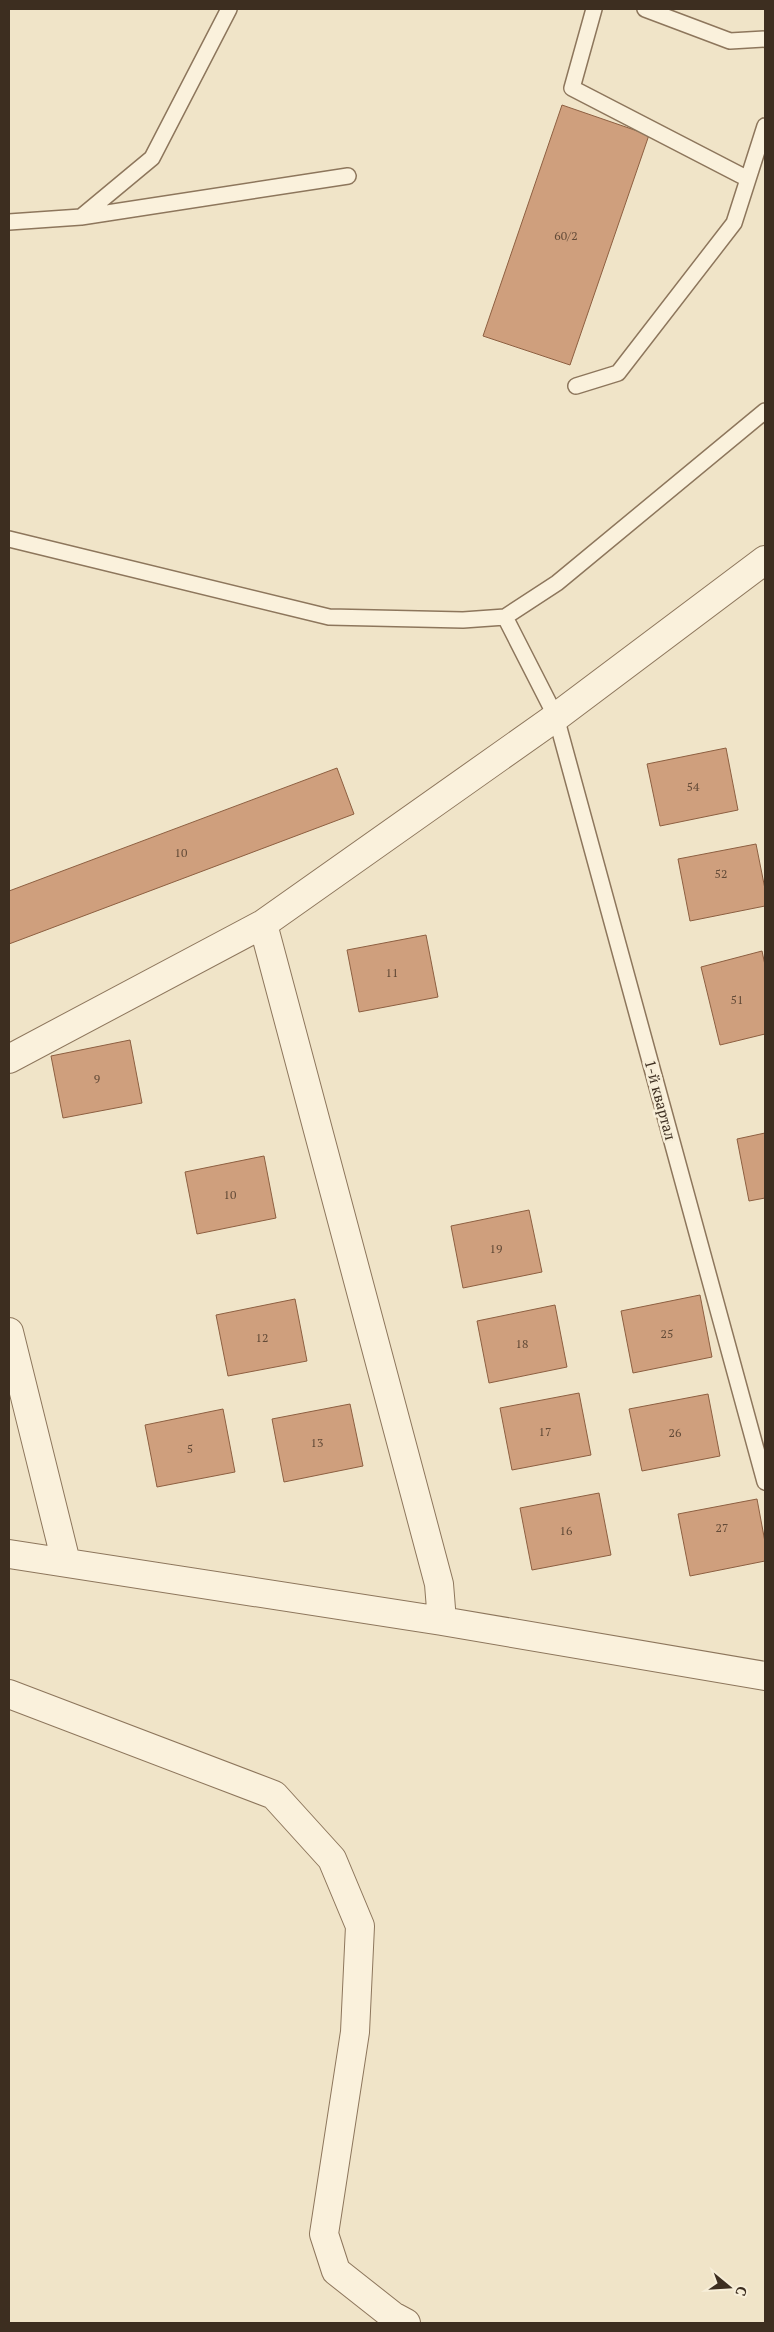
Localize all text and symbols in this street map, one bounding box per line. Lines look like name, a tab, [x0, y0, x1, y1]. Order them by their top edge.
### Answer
house number: 60/2	[554, 228, 578, 243]
house number: 54	[687, 779, 700, 794]
house number: 10	[175, 845, 187, 860]
house number: 52	[715, 866, 727, 881]
house number: 11	[386, 965, 398, 980]
house number: 51	[731, 992, 743, 1007]
street label: 1-й квартал	[641, 1057, 681, 1142]
house number: 9	[94, 1071, 100, 1086]
house number: 10	[224, 1187, 236, 1202]
house number: 19	[490, 1241, 502, 1256]
house number: 25	[661, 1326, 673, 1341]
house number: 12	[256, 1330, 268, 1345]
house number: 18	[516, 1336, 528, 1351]
house number: 17	[539, 1424, 551, 1439]
house number: 26	[669, 1425, 682, 1440]
house number: 13	[311, 1435, 323, 1450]
house number: 5	[187, 1441, 193, 1456]
house number: 27	[716, 1520, 728, 1535]
house number: 16	[560, 1523, 573, 1538]
north arrow	[704, 2262, 754, 2312]
text: С	[731, 2284, 752, 2298]

